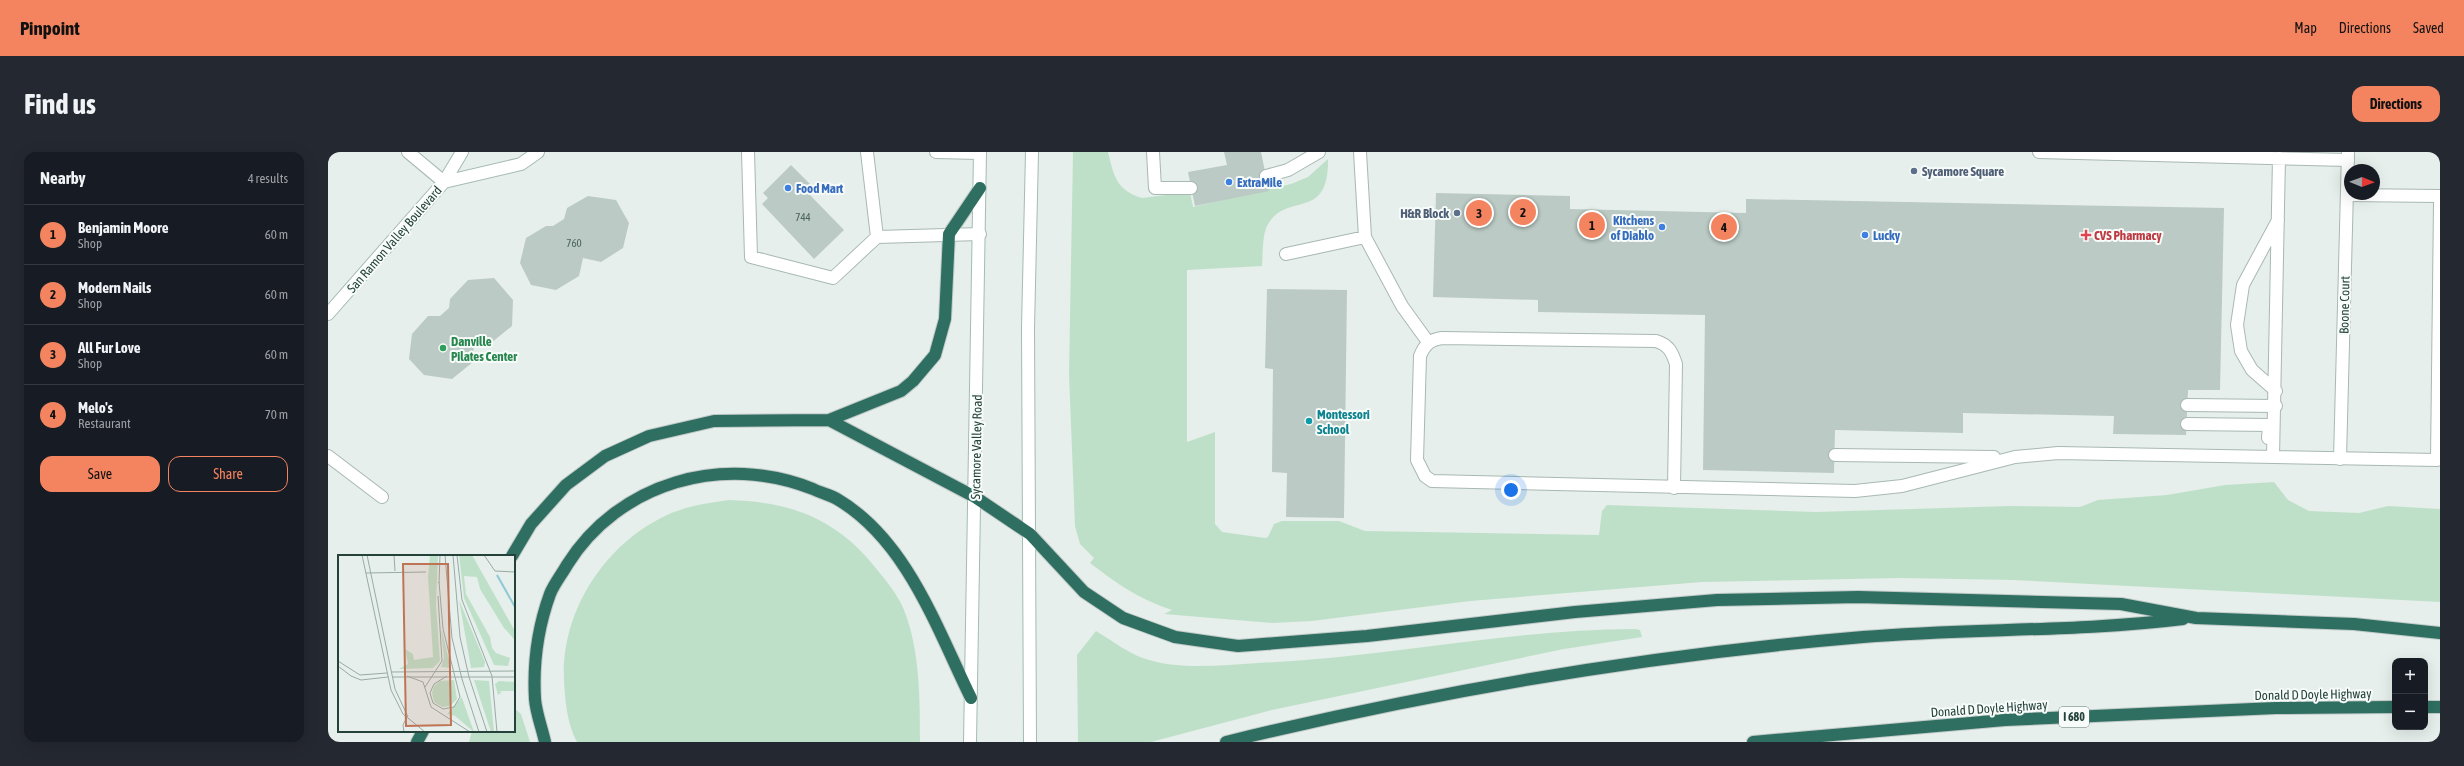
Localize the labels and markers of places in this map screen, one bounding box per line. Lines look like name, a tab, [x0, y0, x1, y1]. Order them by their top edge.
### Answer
place label: Sycamore Square	[1922, 164, 2004, 179]
marker: Sycamore Square	[1909, 166, 1919, 176]
place label: ExtraMile	[1237, 175, 1282, 190]
marker: ExtraMile	[1224, 177, 1234, 187]
place label: Food Mart	[796, 181, 844, 196]
marker: Food Mart	[783, 183, 793, 193]
pin: 2	[1510, 197, 1536, 227]
pin: 3	[1466, 198, 1492, 228]
place label: H&R Block	[1400, 206, 1449, 221]
marker: H&R Block	[1452, 208, 1462, 218]
pin: 1	[1579, 210, 1605, 240]
pin: 4	[1711, 212, 1737, 242]
place label: Kitchens of Diablo	[1611, 213, 1654, 243]
marker: Kitchens of Diablo	[1657, 222, 1667, 232]
place label: Lucky	[1873, 228, 1901, 243]
place label: CVS Pharmacy	[2094, 228, 2162, 243]
marker: Lucky	[1860, 230, 1870, 240]
marker: CVS Pharmacy	[2081, 230, 2091, 240]
place label: Danville Pilates Center	[451, 334, 518, 364]
marker: Danville Pilates Center	[438, 343, 448, 353]
place label: Montessori School	[1317, 407, 1370, 437]
marker: Montessori School	[1304, 416, 1314, 426]

